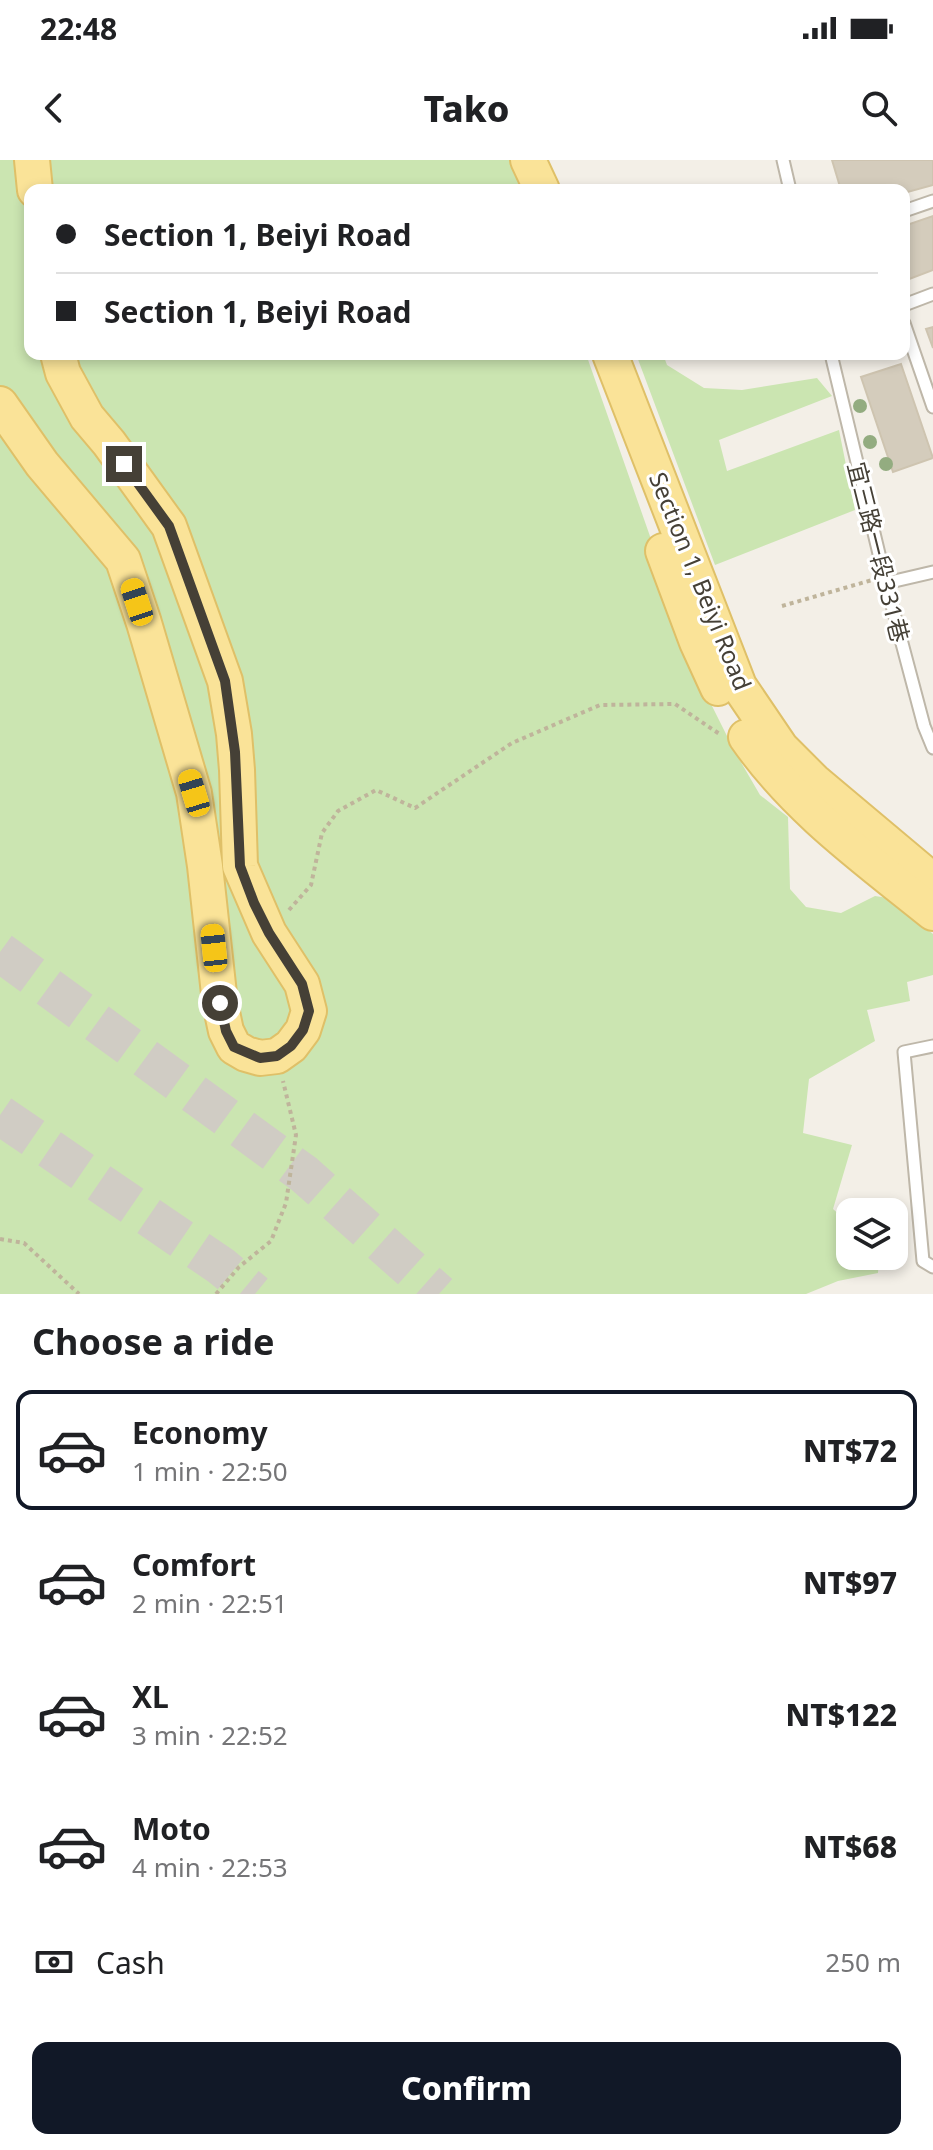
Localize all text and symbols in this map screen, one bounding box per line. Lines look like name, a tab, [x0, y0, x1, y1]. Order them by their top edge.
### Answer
text: 22:48	[40, 8, 117, 49]
text: Tako	[424, 84, 509, 133]
icon: back	[32, 86, 76, 130]
icon: search	[857, 86, 901, 130]
text: Section 1, Beiyi Road	[104, 214, 412, 255]
text: Section 1, Beiyi Road	[104, 291, 412, 332]
route end	[106, 446, 142, 482]
street label: 宜三路一段331巷	[841, 458, 917, 646]
street label: Section 1, Beiyi Road	[642, 467, 760, 695]
car	[118, 575, 156, 629]
car	[176, 767, 212, 819]
car	[200, 923, 228, 973]
route start	[202, 985, 238, 1021]
map controls	[836, 1198, 908, 1270]
button: layers	[836, 1198, 908, 1270]
text: Choose a ride	[32, 1317, 274, 1366]
text: Economy	[132, 1412, 268, 1453]
icon: car	[36, 1414, 108, 1486]
text: NT$72	[803, 1430, 897, 1471]
text: 1 min · 22:50	[132, 1453, 288, 1489]
text: Comfort	[132, 1544, 256, 1585]
icon: car	[36, 1546, 108, 1618]
text: NT$97	[803, 1562, 897, 1603]
text: 2 min · 22:51	[132, 1585, 288, 1621]
text: XL	[132, 1676, 169, 1717]
icon: car	[36, 1678, 108, 1750]
text: NT$122	[786, 1694, 897, 1735]
text: 3 min · 22:52	[132, 1717, 288, 1753]
text: Moto	[132, 1808, 211, 1849]
icon: car	[36, 1810, 108, 1882]
text: NT$68	[803, 1826, 897, 1867]
text: 4 min · 22:53	[132, 1849, 288, 1885]
icon: cash	[32, 1940, 76, 1984]
text: Cash	[96, 1942, 165, 1983]
text: 250 m	[825, 1944, 901, 1980]
button: Confirm	[32, 2042, 901, 2134]

